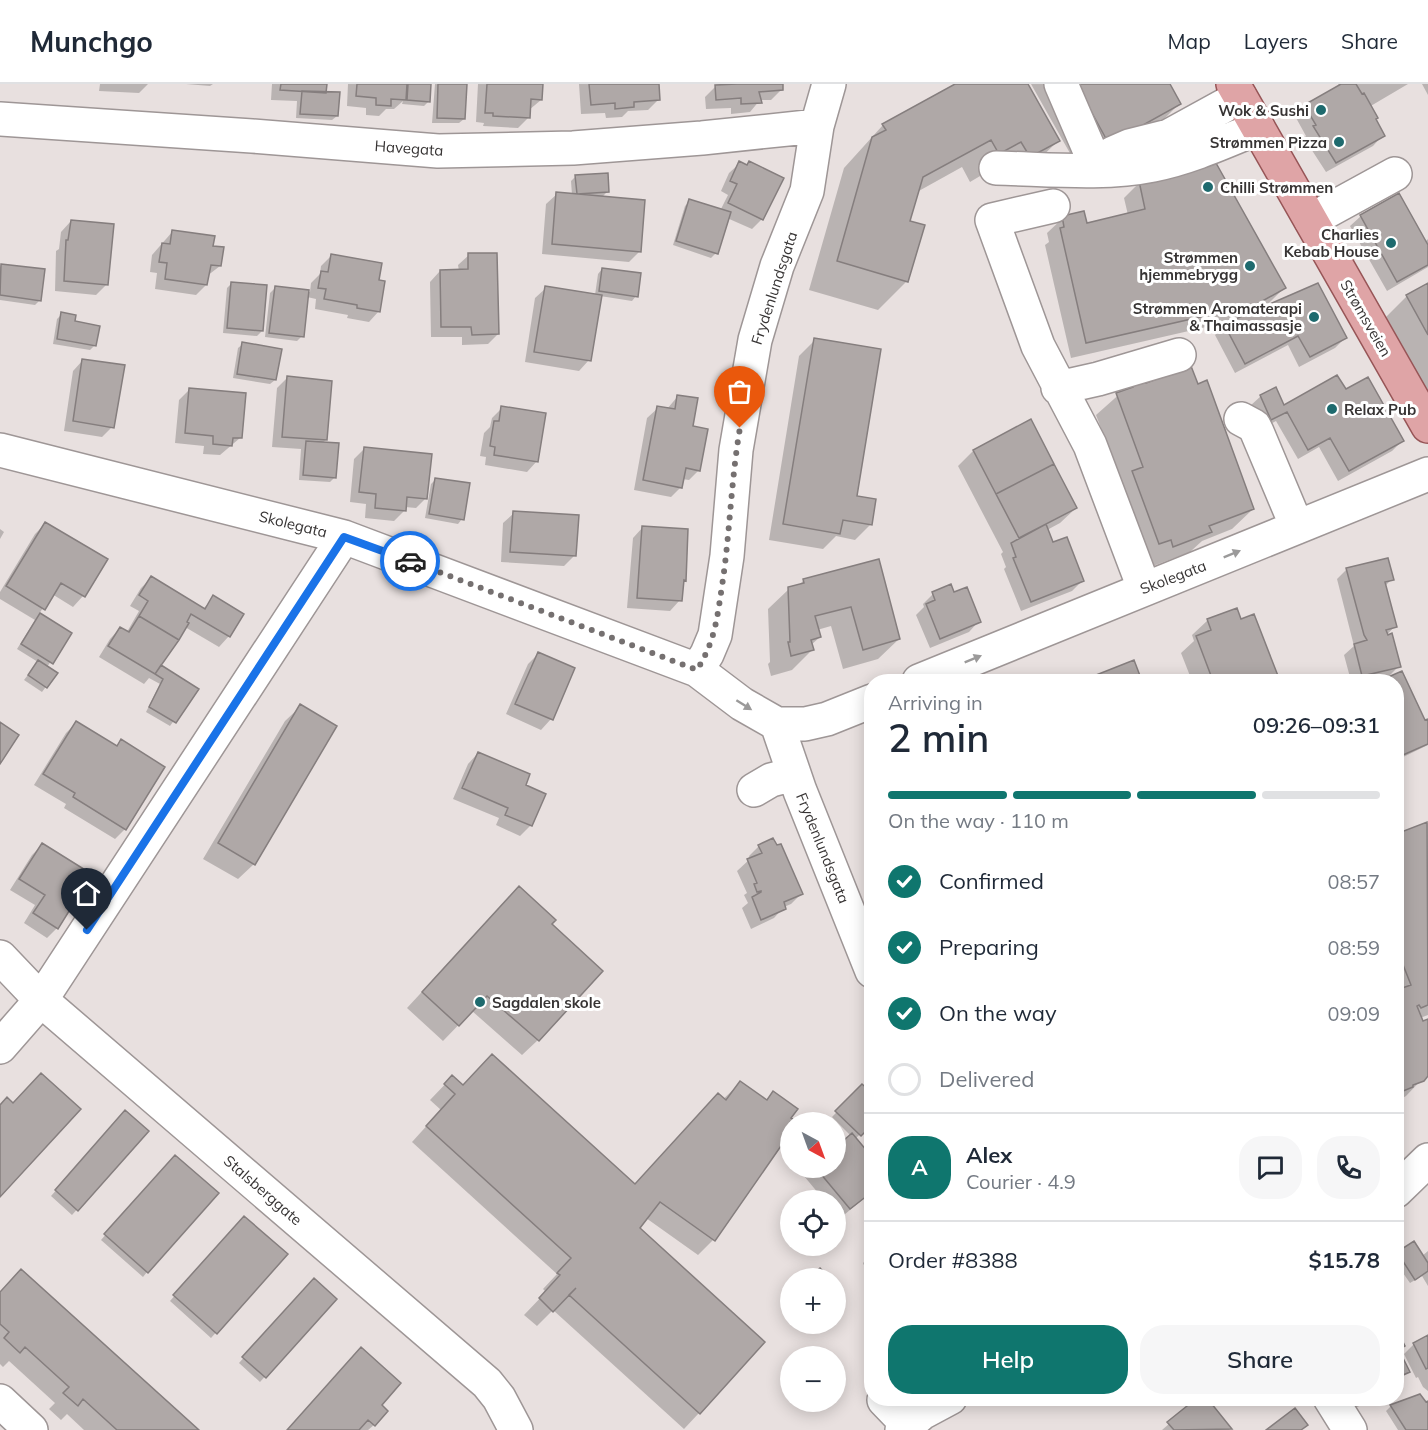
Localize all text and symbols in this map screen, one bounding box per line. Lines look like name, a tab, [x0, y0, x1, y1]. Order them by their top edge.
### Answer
text: Munchgo	[30, 24, 153, 59]
text: Map	[1168, 28, 1211, 54]
text: Layers	[1244, 28, 1308, 54]
text: Share	[1341, 28, 1398, 54]
place label: Wok & Sushi	[1218, 101, 1309, 120]
marker: Wok & Sushi	[1314, 103, 1328, 117]
place label: Strømmen Pizza	[1210, 133, 1327, 152]
marker: Strømmen Pizza	[1332, 135, 1346, 149]
street label: Havegata	[374, 136, 444, 160]
place label: Chilli Strømmen	[1220, 178, 1333, 197]
marker: Chilli Strømmen	[1201, 180, 1215, 194]
place label: Charlies Kebab House	[1284, 225, 1379, 261]
street label: Frydenlundsgata	[747, 229, 801, 347]
marker: Charlies Kebab House	[1384, 236, 1398, 250]
place label: Strømmen hjemmebrygg	[1139, 248, 1238, 284]
marker: Strømmen hjemmebrygg	[1243, 259, 1257, 273]
street label: Strømsveien	[1336, 276, 1396, 360]
place label: Strømmen Aromaterapi & Thaimassasje	[1133, 299, 1302, 335]
marker: Strømmen Aromaterapi & Thaimassasje	[1307, 310, 1321, 324]
pin	[714, 366, 765, 428]
icon: bag	[723, 375, 756, 408]
place label: Relax Pub	[1344, 400, 1416, 419]
marker: Relax Pub	[1325, 402, 1339, 416]
street label: Skolegata	[257, 506, 329, 542]
courier	[380, 531, 440, 591]
icon: car	[394, 545, 427, 578]
one-way arrow	[1223, 549, 1241, 558]
street label: Skolegata	[1137, 556, 1209, 598]
one-way arrow	[965, 654, 983, 664]
text: Arriving in	[888, 690, 983, 715]
one-way arrow	[736, 699, 752, 710]
text: 09:26–09:31	[1253, 711, 1380, 739]
text: 2 min	[888, 713, 989, 762]
street label: Frydenlundsgata	[792, 790, 854, 906]
text: On the way · 110 m	[888, 808, 1069, 833]
icon: check	[888, 865, 921, 898]
text: Confirmed	[939, 867, 1044, 895]
pin	[61, 868, 112, 930]
text: 08:57	[1327, 869, 1380, 894]
icon: home	[70, 877, 103, 910]
icon: check	[888, 931, 921, 964]
text: Preparing	[939, 933, 1039, 961]
text: 08:59	[1327, 935, 1380, 960]
place label: Sagdalen skole	[492, 993, 601, 1012]
marker: Sagdalen skole	[473, 995, 487, 1009]
icon: check	[888, 997, 921, 1030]
text: On the way	[939, 999, 1057, 1027]
text: 09:09	[1327, 1001, 1380, 1026]
text: Delivered	[939, 1065, 1034, 1093]
north arrow	[780, 1112, 846, 1178]
map controls	[780, 1112, 846, 1412]
button: chat	[1239, 1136, 1302, 1199]
button: phone	[1317, 1136, 1380, 1199]
text: Alex	[966, 1141, 1012, 1169]
street label: Stalsberggate	[220, 1151, 306, 1229]
text: A	[911, 1153, 928, 1181]
text: Courier · 4.9	[966, 1169, 1076, 1194]
button: locate	[780, 1190, 846, 1256]
text: Order #8388	[888, 1246, 1018, 1274]
text: $15.78	[1309, 1246, 1380, 1274]
button: +	[780, 1268, 846, 1334]
button: Help	[888, 1325, 1128, 1394]
button: Share	[1140, 1325, 1380, 1394]
button: −	[780, 1346, 846, 1412]

